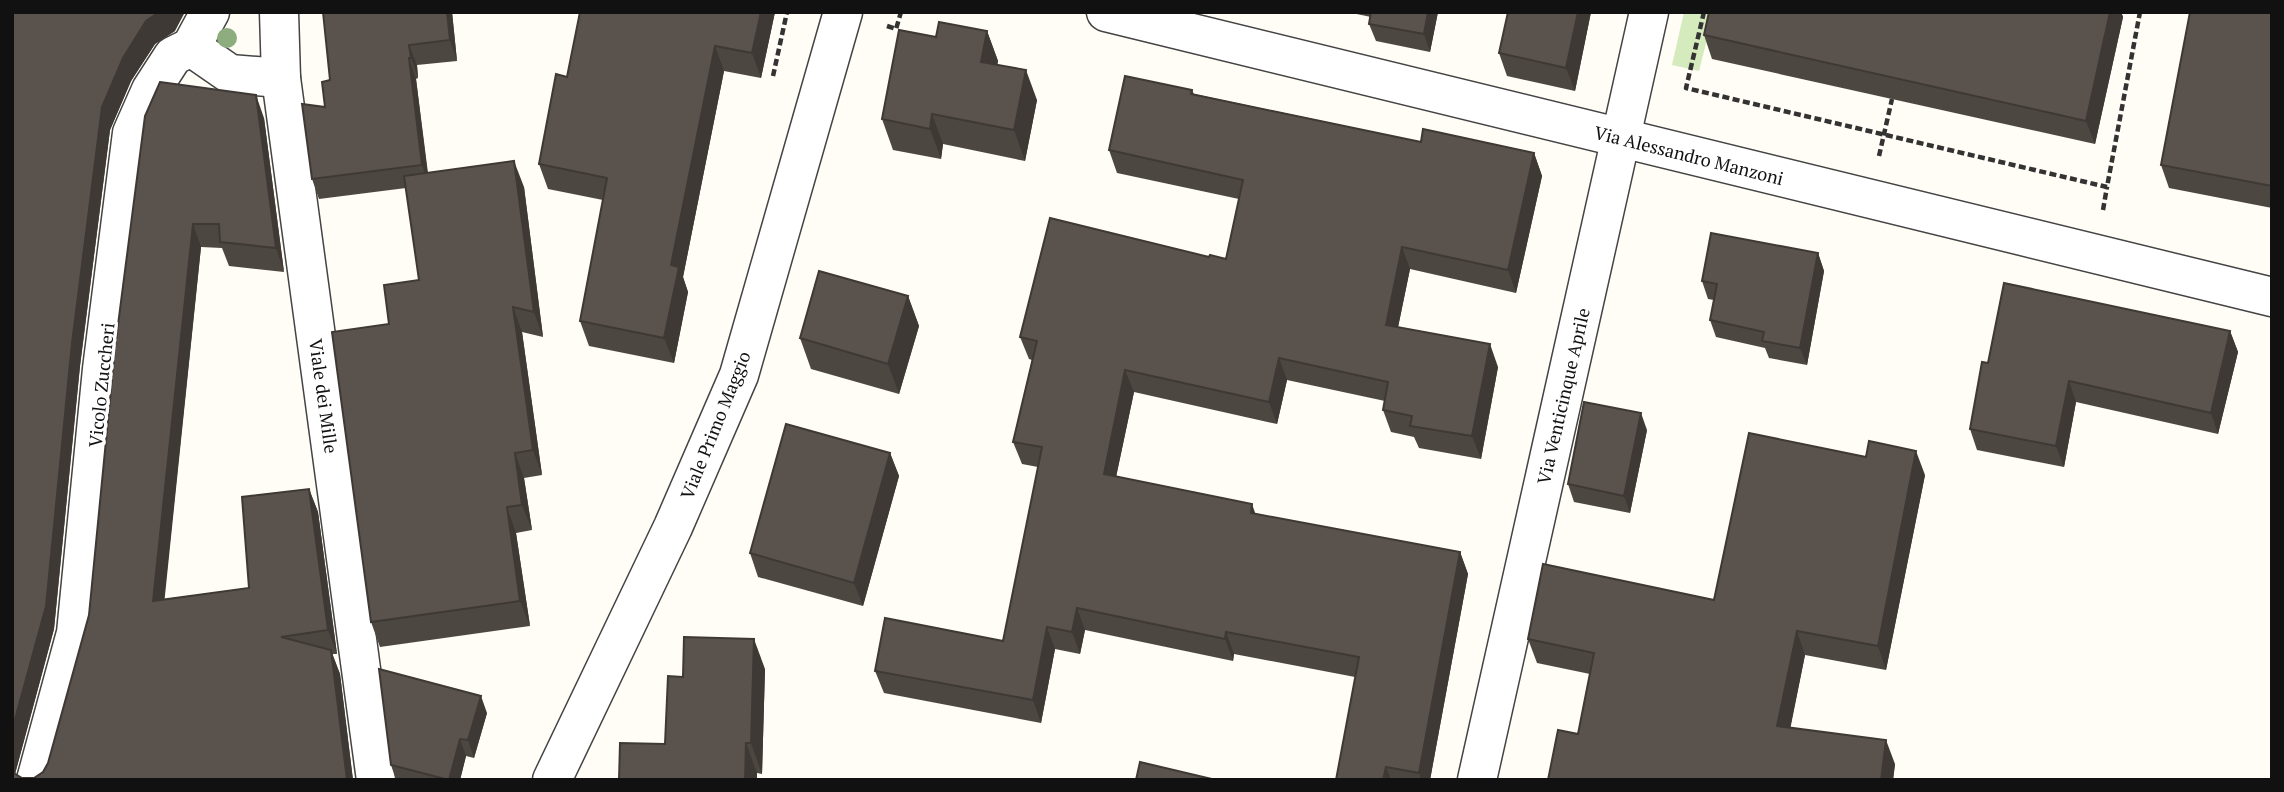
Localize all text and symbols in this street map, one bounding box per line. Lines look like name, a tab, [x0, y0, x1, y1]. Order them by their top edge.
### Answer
street label: Via Alessandro Manzoni	[1592, 120, 1786, 190]
street label: Via Venticinque Aprile	[1531, 305, 1595, 487]
street label: Vicolo Zuccheri	[83, 321, 119, 449]
street label: Viale dei Mille	[304, 337, 344, 455]
street label: Viale Primo Maggio	[674, 347, 756, 503]

